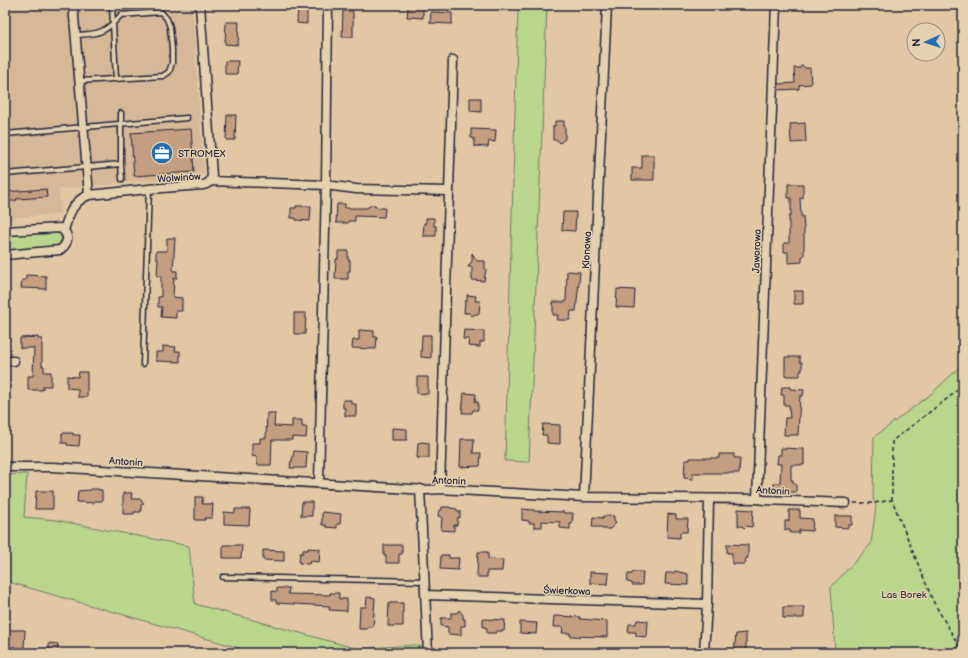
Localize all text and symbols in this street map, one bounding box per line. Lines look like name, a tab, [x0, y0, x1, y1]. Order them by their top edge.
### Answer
north arrow	[906, 22, 946, 62]
text: N	[910, 38, 923, 47]
office icon: STROMEX	[149, 140, 175, 166]
place label: STROMEX	[178, 148, 226, 160]
street label: Wolwinów	[157, 170, 201, 186]
street label: Jaworowa	[750, 228, 764, 273]
street label: Klonowa	[580, 231, 594, 269]
street label: Antonin	[109, 455, 144, 469]
street label: Antonin	[432, 474, 466, 488]
street label: Antonin	[756, 484, 791, 498]
street label: Świerkowa	[543, 584, 591, 598]
park label: Las Borek	[881, 589, 927, 601]

